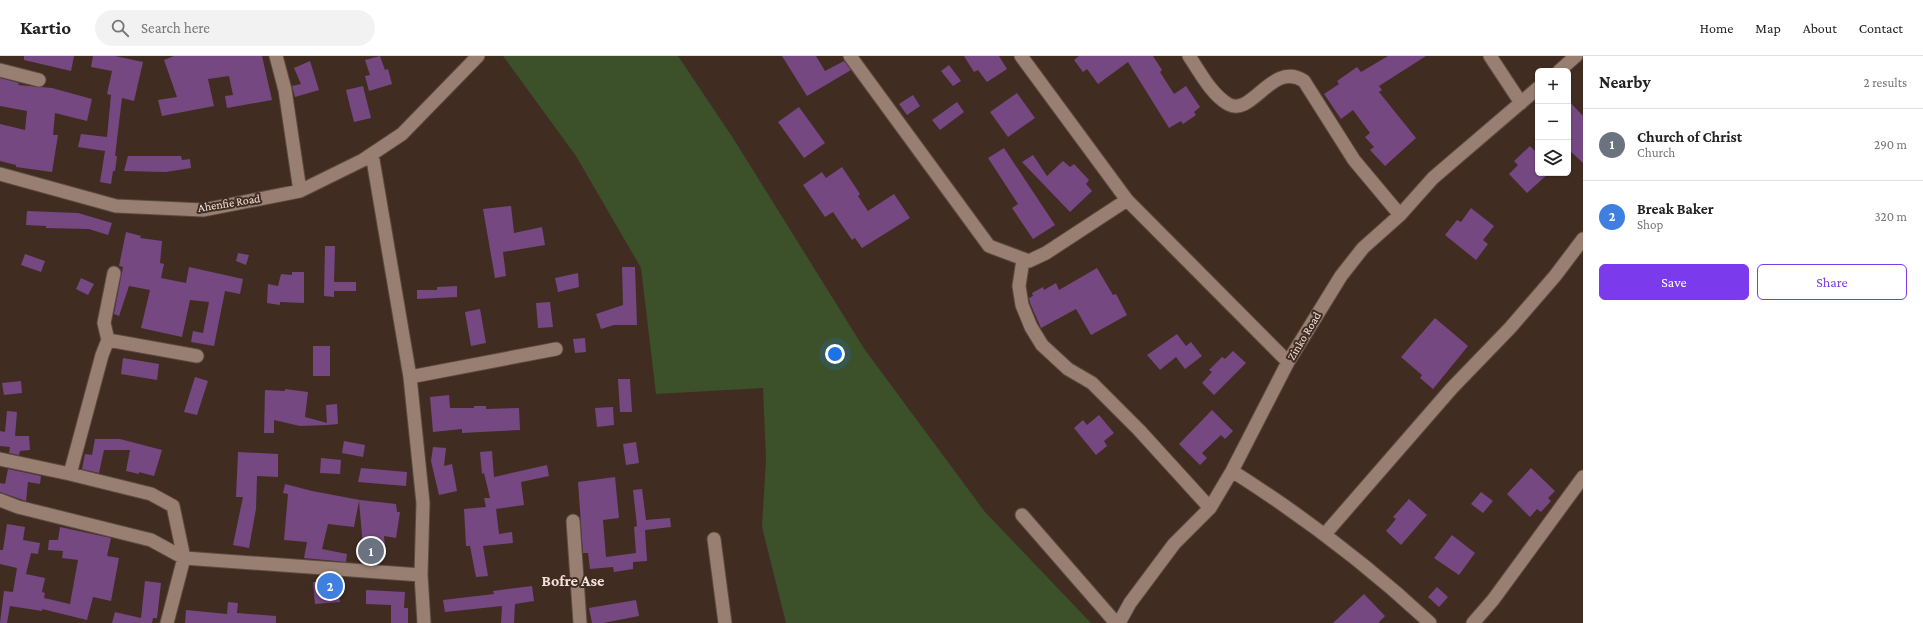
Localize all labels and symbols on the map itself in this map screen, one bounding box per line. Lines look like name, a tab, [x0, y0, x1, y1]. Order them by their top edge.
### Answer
street label: Ahenfie Road	[197, 191, 262, 215]
street label: Zinko Road	[1284, 309, 1324, 363]
your location	[825, 344, 845, 364]
pin: 1	[358, 536, 384, 566]
pin: 2	[317, 571, 343, 601]
district label: Bofre Ase	[542, 572, 605, 589]

